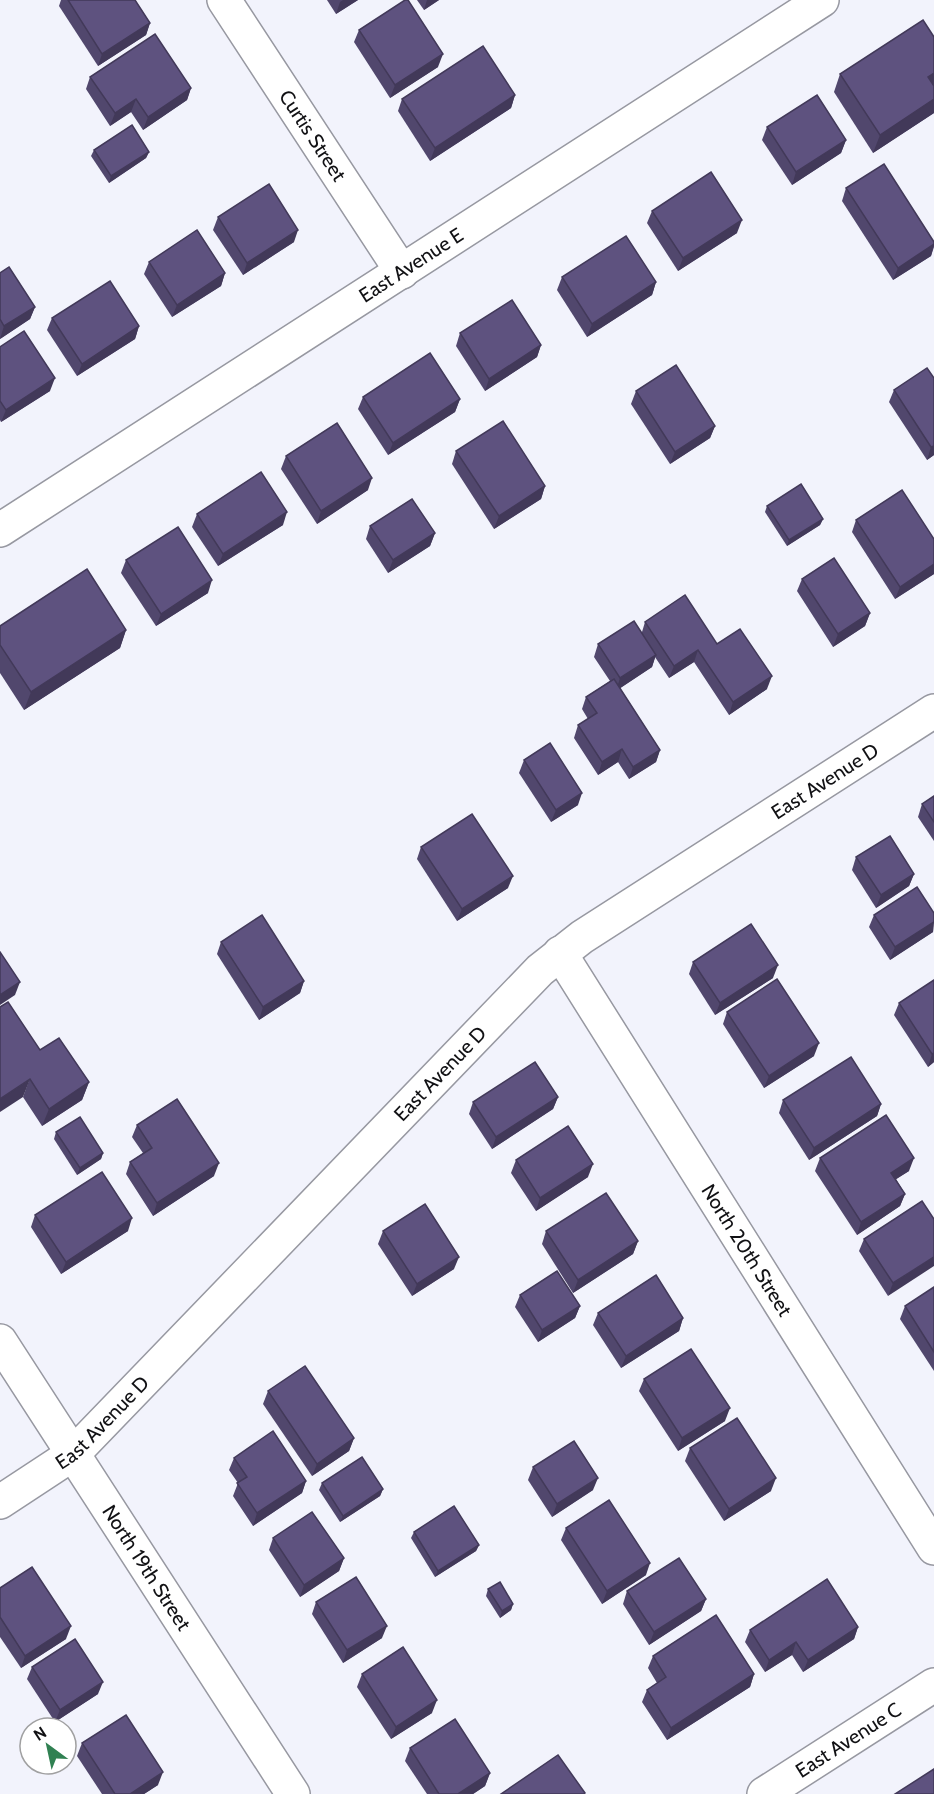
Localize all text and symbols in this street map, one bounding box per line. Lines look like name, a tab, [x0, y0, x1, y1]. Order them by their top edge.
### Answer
street label: Curtis Street	[274, 85, 351, 186]
street label: East Avenue E	[354, 223, 468, 307]
street label: East Avenue D	[767, 738, 883, 824]
street label: East Avenue D	[389, 1021, 491, 1126]
street label: North 20th Street	[696, 1180, 797, 1321]
street label: East Avenue D	[51, 1371, 154, 1474]
street label: North 19th Street	[97, 1500, 196, 1635]
street label: East Avenue C	[791, 1697, 905, 1783]
north arrow	[18, 1716, 78, 1776]
text: N	[30, 1723, 50, 1745]

